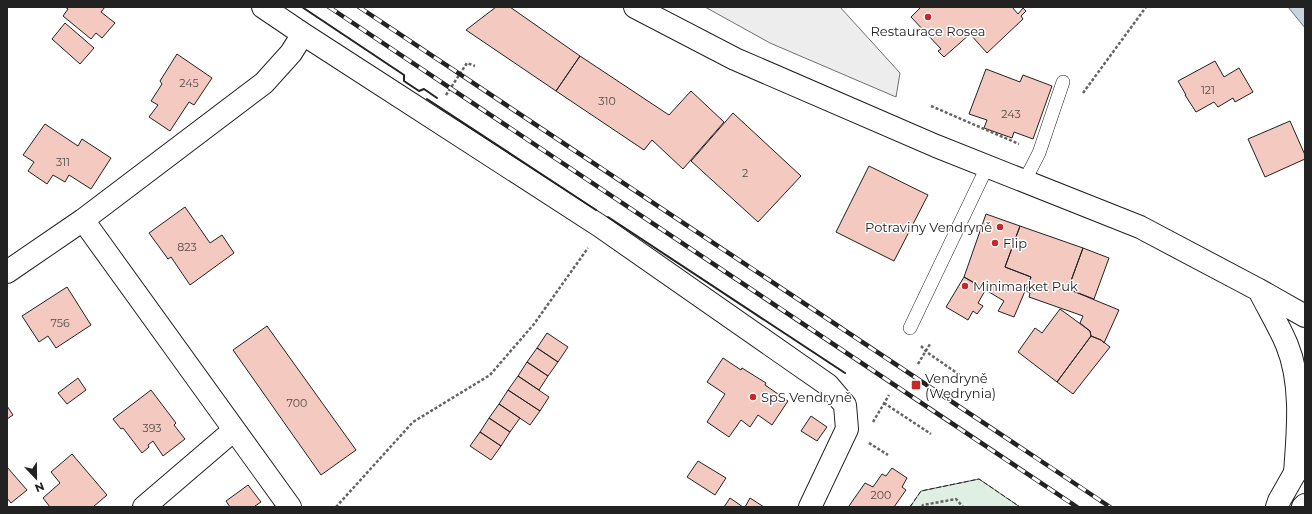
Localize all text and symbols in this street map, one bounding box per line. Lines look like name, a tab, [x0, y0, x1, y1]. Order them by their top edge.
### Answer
marker: Restaurace Rosea	[923, 12, 933, 22]
place label: Restaurace Rosea	[870, 23, 986, 39]
house number: 245	[179, 76, 199, 90]
house number: 121	[1201, 83, 1215, 97]
house number: 310	[598, 94, 616, 108]
house number: 243	[1001, 107, 1021, 121]
house number: 311	[56, 155, 70, 169]
house number: 2	[742, 166, 748, 180]
place label: Potraviny Vendryně	[865, 219, 992, 235]
marker: Potraviny Vendryně	[995, 222, 1005, 232]
place label: Flip	[1003, 235, 1027, 251]
marker: Flip	[990, 238, 1000, 248]
house number: 823	[177, 240, 197, 254]
place label: Minimarket Puk	[973, 278, 1078, 294]
marker: Minimarket Puk	[960, 281, 970, 291]
house number: 756	[50, 316, 70, 330]
place label: Vendryně (Wędrynia)	[925, 370, 996, 401]
marker: Vendryně (Wędrynia)	[910, 379, 922, 391]
place label: SpS Vendryně	[761, 389, 852, 405]
marker: SpS Vendryně	[748, 392, 758, 402]
house number: 700	[287, 396, 307, 410]
house number: 393	[143, 421, 162, 435]
north arrow	[16, 458, 56, 498]
text: N	[33, 479, 46, 495]
house number: 200	[871, 488, 891, 502]

